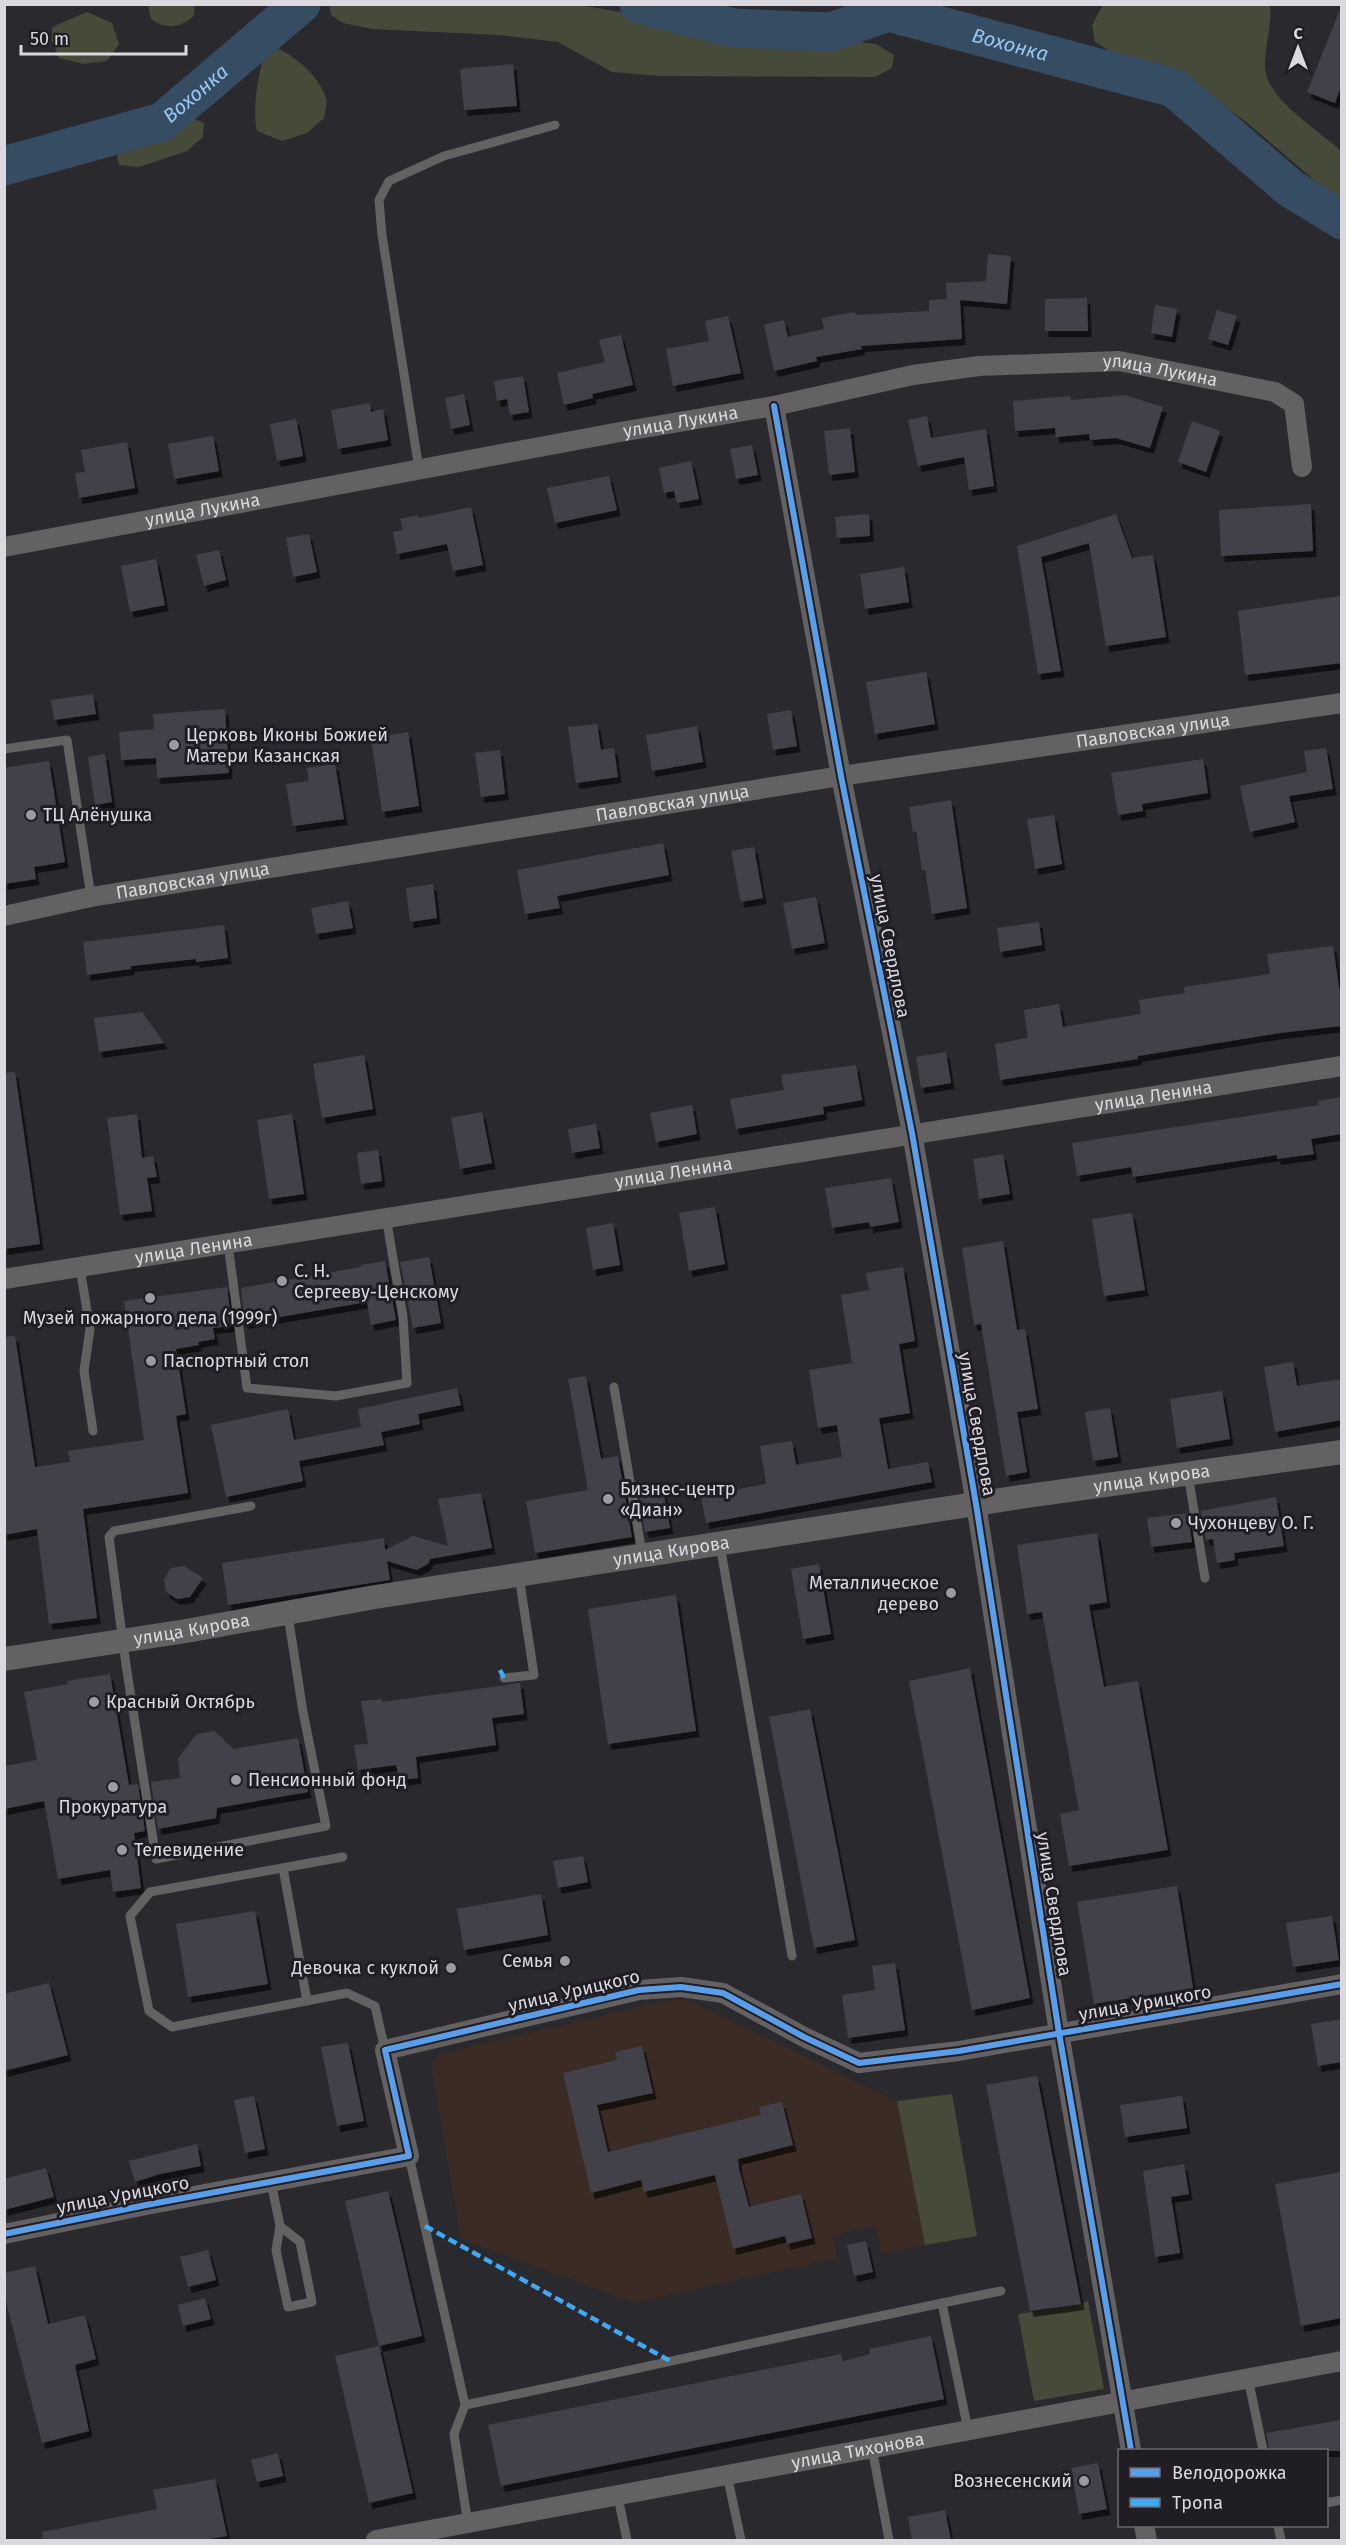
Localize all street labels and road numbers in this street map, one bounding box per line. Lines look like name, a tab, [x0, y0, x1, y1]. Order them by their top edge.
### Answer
street label: улица Лукина	[1103, 350, 1219, 391]
street label: улица Лукина	[621, 401, 740, 442]
street label: улица Лукина	[143, 488, 262, 531]
street label: Павловская улица	[1075, 708, 1231, 753]
street label: Павловская улица	[594, 780, 751, 826]
street label: Павловская улица	[114, 857, 271, 904]
street label: улица Свердлова	[865, 872, 915, 1020]
street label: улица Ленина	[1093, 1076, 1214, 1116]
street label: улица Ленина	[613, 1152, 734, 1193]
street label: улица Ленина	[133, 1229, 254, 1269]
street label: улица Свердлова	[954, 1350, 1000, 1498]
street label: улица Кирова	[1092, 1460, 1211, 1498]
street label: улица Кирова	[612, 1531, 731, 1571]
street label: улица Кирова	[132, 1609, 251, 1650]
street label: улица Свердлова	[1032, 1830, 1076, 1978]
street label: улица Урицкого	[506, 1965, 642, 2017]
street label: улица Урицкого	[1077, 1981, 1213, 2025]
street label: улица Урицкого	[55, 2171, 191, 2219]
street label: улица Тихонова	[790, 2428, 926, 2474]

